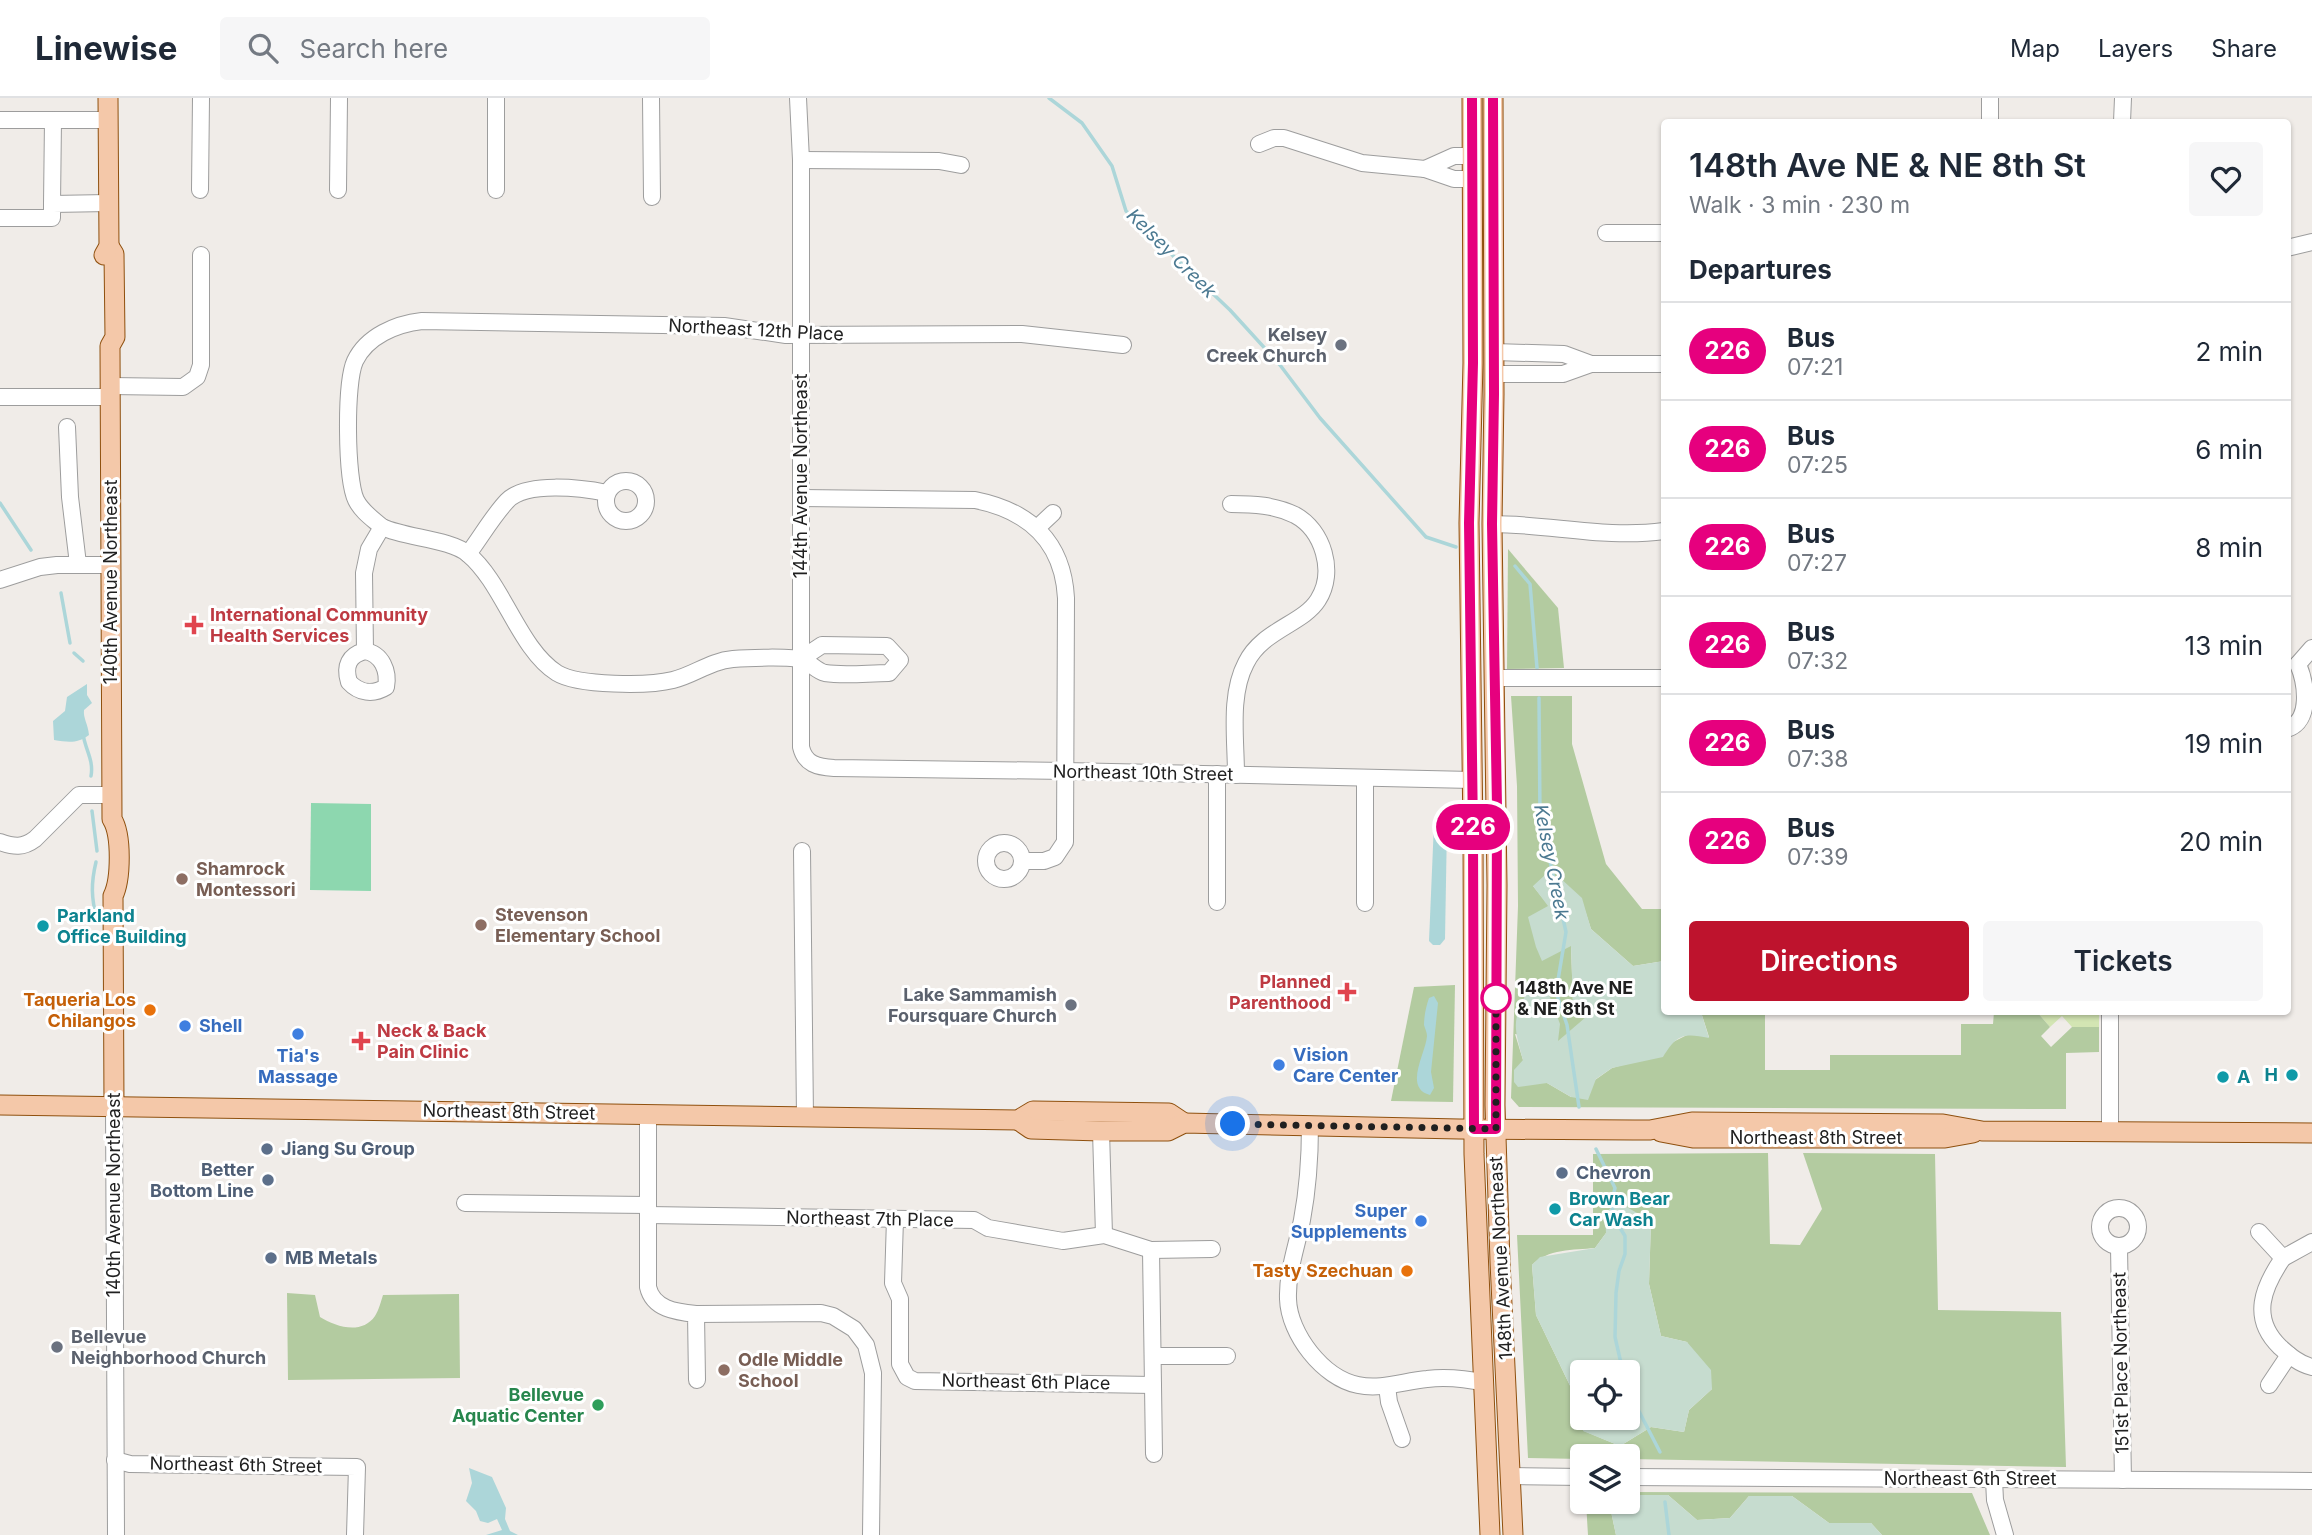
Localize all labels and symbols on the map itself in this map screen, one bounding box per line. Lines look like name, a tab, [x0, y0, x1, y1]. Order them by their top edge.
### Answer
water label: Kelsey Creek	[1122, 204, 1222, 303]
street label: Northeast 12th Place	[668, 314, 844, 345]
place label: Kelsey Creek Church	[1206, 324, 1327, 366]
marker: Kelsey Creek Church	[1333, 337, 1349, 353]
street label: 144th Avenue Northeast	[790, 374, 811, 578]
street label: 140th Avenue Northeast	[100, 480, 121, 684]
place label: International Community Health Services	[210, 604, 428, 646]
marker: International Community Health Services	[184, 615, 204, 635]
street label: Northeast 10th Street	[1053, 760, 1234, 785]
water label: Kelsey Creek	[1529, 802, 1574, 922]
line badge: 226	[1433, 804, 1513, 850]
place label: Shamrock Montessori	[196, 858, 296, 900]
marker: Shamrock Montessori	[174, 871, 190, 887]
place label: Stevenson Elementary School	[495, 904, 660, 946]
place label: Parkland Office Building	[57, 905, 187, 947]
marker: Stevenson Elementary School	[473, 917, 489, 933]
marker: Parkland Office Building	[35, 918, 51, 934]
place label: Planned Parenthood	[1229, 971, 1331, 1013]
place label: 148th Ave NE & NE 8th St	[1517, 977, 1633, 1019]
marker: Planned Parenthood	[1337, 982, 1357, 1002]
marker: 148th Ave NE & NE 8th St	[1481, 983, 1511, 1013]
place label: Lake Sammamish Foursquare Church	[888, 984, 1057, 1026]
place label: Taqueria Los Chilangos	[23, 989, 136, 1031]
marker: Lake Sammamish Foursquare Church	[1063, 997, 1079, 1013]
marker: Taqueria Los Chilangos	[142, 1002, 158, 1018]
place label: Shell	[199, 1015, 242, 1036]
marker: Shell	[177, 1018, 193, 1034]
place label: Neck & Back Pain Clinic	[377, 1020, 487, 1062]
marker: Tia's Massage	[290, 1026, 306, 1042]
marker: Neck & Back Pain Clinic	[351, 1031, 371, 1051]
place label: Vision Care Center	[1293, 1044, 1398, 1086]
place label: Tia's Massage	[258, 1045, 338, 1087]
marker: Vision Care Center	[1271, 1057, 1287, 1073]
place label: H	[2265, 1064, 2278, 1085]
place label: A	[2237, 1066, 2250, 1087]
marker: H	[2284, 1067, 2300, 1083]
marker: A	[2215, 1069, 2231, 1085]
street label: 140th Avenue Northeast	[103, 1093, 124, 1297]
street label: Northeast 8th Street	[422, 1099, 596, 1124]
your location	[1215, 1106, 1250, 1141]
street label: Northeast 8th Street	[1730, 1127, 1902, 1148]
place label: Jiang Su Group	[281, 1138, 415, 1159]
marker: Jiang Su Group	[259, 1141, 275, 1157]
street label: 148th Avenue Northeast	[1485, 1155, 1516, 1360]
place label: Better Bottom Line	[150, 1159, 254, 1201]
place label: Chevron	[1576, 1162, 1651, 1183]
marker: Chevron	[1554, 1165, 1570, 1181]
marker: Better Bottom Line	[260, 1172, 276, 1188]
place label: Brown Bear Car Wash	[1569, 1188, 1670, 1230]
place label: Super Supplements	[1291, 1200, 1407, 1242]
marker: Brown Bear Car Wash	[1547, 1201, 1563, 1217]
street label: Northeast 7th Place	[786, 1207, 954, 1230]
marker: Super Supplements	[1413, 1213, 1429, 1229]
place label: MB Metals	[285, 1247, 378, 1268]
marker: MB Metals	[263, 1250, 279, 1266]
place label: Tasty Szechuan	[1253, 1260, 1393, 1281]
marker: Tasty Szechuan	[1399, 1263, 1415, 1279]
street label: 151st Place Northeast	[2108, 1272, 2133, 1454]
place label: Bellevue Neighborhood Church	[71, 1326, 266, 1368]
marker: Bellevue Neighborhood Church	[49, 1339, 65, 1355]
place label: Odle Middle School	[738, 1349, 843, 1391]
marker: Odle Middle School	[716, 1362, 732, 1378]
street label: Northeast 6th Place	[942, 1370, 1111, 1393]
place label: Bellevue Aquatic Center	[452, 1384, 584, 1426]
marker: Bellevue Aquatic Center	[590, 1397, 606, 1413]
street label: Northeast 6th Street	[149, 1452, 323, 1477]
street label: Northeast 6th Street	[1884, 1468, 2056, 1489]

